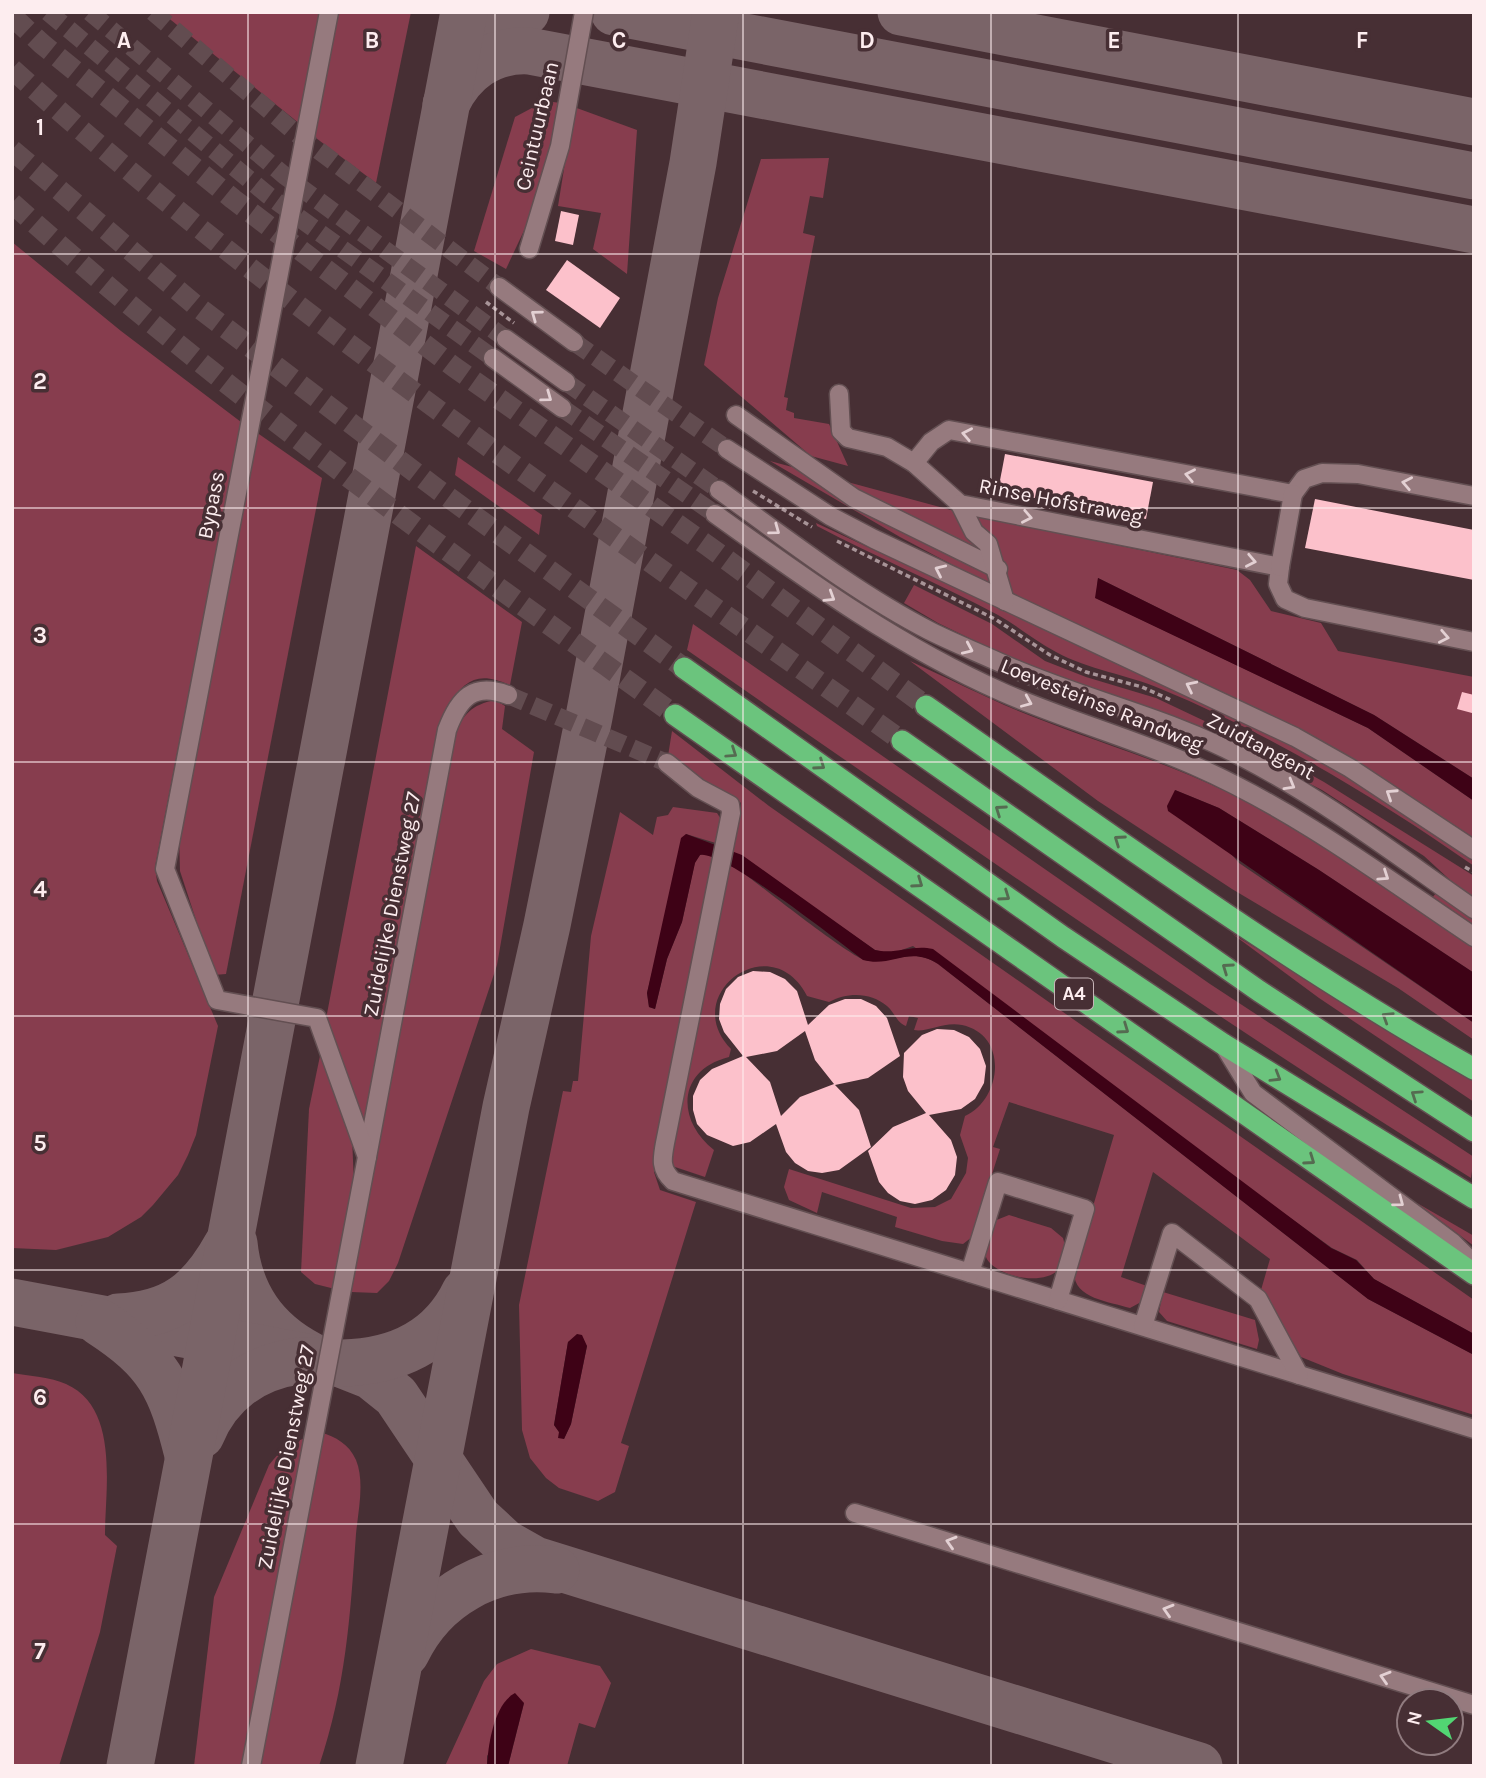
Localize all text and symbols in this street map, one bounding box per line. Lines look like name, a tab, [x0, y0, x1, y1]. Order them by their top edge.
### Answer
text: A	[117, 27, 131, 54]
text: B	[365, 27, 379, 54]
text: C	[612, 27, 626, 54]
text: D	[859, 27, 875, 54]
text: E	[1107, 27, 1121, 54]
text: F	[1356, 27, 1368, 54]
street label: Ceintuurbaan	[510, 59, 564, 193]
text: 1	[36, 114, 44, 141]
one-way arrow	[531, 311, 544, 323]
text: 2	[33, 368, 47, 395]
one-way arrow	[539, 389, 552, 402]
one-way arrow	[961, 427, 973, 442]
one-way arrow	[1185, 468, 1196, 483]
street label: Bypass	[193, 469, 229, 541]
street label: Rinse Hofstraweg	[977, 473, 1145, 529]
one-way arrow	[1401, 477, 1413, 492]
one-way arrow	[1021, 509, 1033, 524]
one-way arrow	[767, 522, 780, 534]
one-way arrow	[1245, 553, 1257, 568]
one-way arrow	[935, 564, 947, 578]
one-way arrow	[823, 588, 836, 601]
text: 3	[33, 622, 47, 649]
one-way arrow	[1438, 628, 1450, 643]
one-way arrow	[961, 640, 974, 654]
street label: Loevesteinse Randweg	[997, 653, 1207, 757]
one-way arrow	[1186, 680, 1198, 694]
one-way arrow	[1020, 694, 1032, 708]
street label: Zuidtangent	[1203, 707, 1319, 785]
one-way arrow	[724, 744, 737, 757]
one-way arrow	[812, 756, 825, 769]
one-way arrow	[1282, 777, 1295, 790]
street label: Zuidelijke Dienstweg 27	[358, 790, 426, 1018]
one-way arrow	[1386, 790, 1399, 803]
one-way arrow	[995, 806, 1008, 818]
one-way arrow	[1114, 836, 1127, 848]
one-way arrow	[1376, 868, 1389, 880]
one-way arrow	[910, 875, 923, 888]
text: 4	[33, 876, 47, 903]
one-way arrow	[997, 888, 1010, 900]
one-way arrow	[1222, 964, 1235, 976]
road number: A4	[1055, 978, 1093, 1010]
one-way arrow	[1382, 1012, 1395, 1025]
one-way arrow	[1116, 1021, 1129, 1033]
one-way arrow	[1268, 1068, 1281, 1081]
one-way arrow	[1411, 1091, 1424, 1103]
text: 5	[33, 1130, 47, 1157]
one-way arrow	[1302, 1152, 1315, 1164]
one-way arrow	[1391, 1194, 1403, 1207]
street label: Zuidelijke Dienstweg 27	[252, 1343, 320, 1571]
text: 6	[33, 1384, 47, 1411]
one-way arrow	[945, 1536, 957, 1551]
one-way arrow	[1162, 1603, 1174, 1618]
text: 7	[34, 1638, 46, 1665]
one-way arrow	[1379, 1671, 1391, 1686]
north arrow	[1395, 1687, 1465, 1757]
text: N	[1402, 1709, 1427, 1727]

